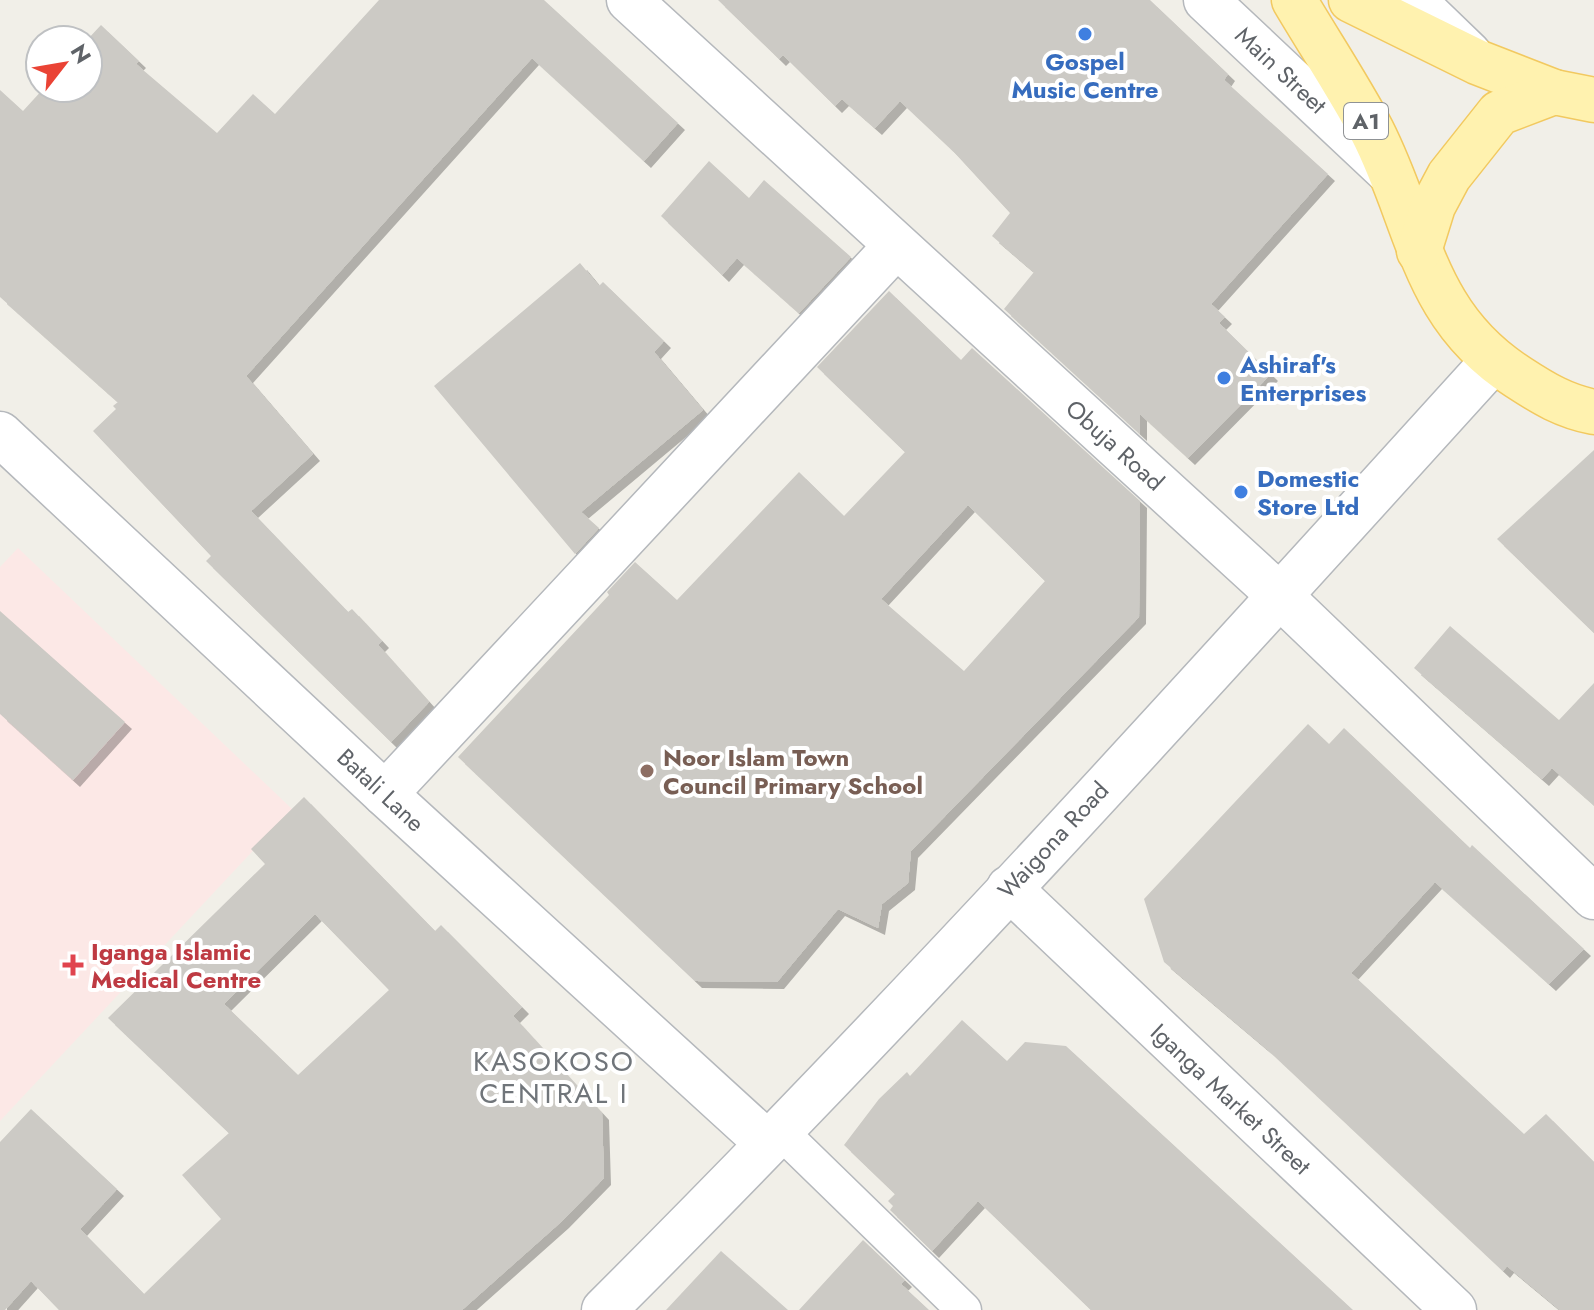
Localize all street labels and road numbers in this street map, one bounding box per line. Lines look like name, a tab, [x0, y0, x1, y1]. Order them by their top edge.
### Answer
street label: Main Street	[1227, 18, 1335, 122]
road number: A1	[1344, 103, 1388, 139]
street label: Obuja Road	[1058, 391, 1172, 499]
street label: Batali Lane	[329, 740, 433, 840]
street label: Waigona Road	[989, 774, 1117, 906]
street label: Iganga Market Street	[1143, 1015, 1319, 1183]

